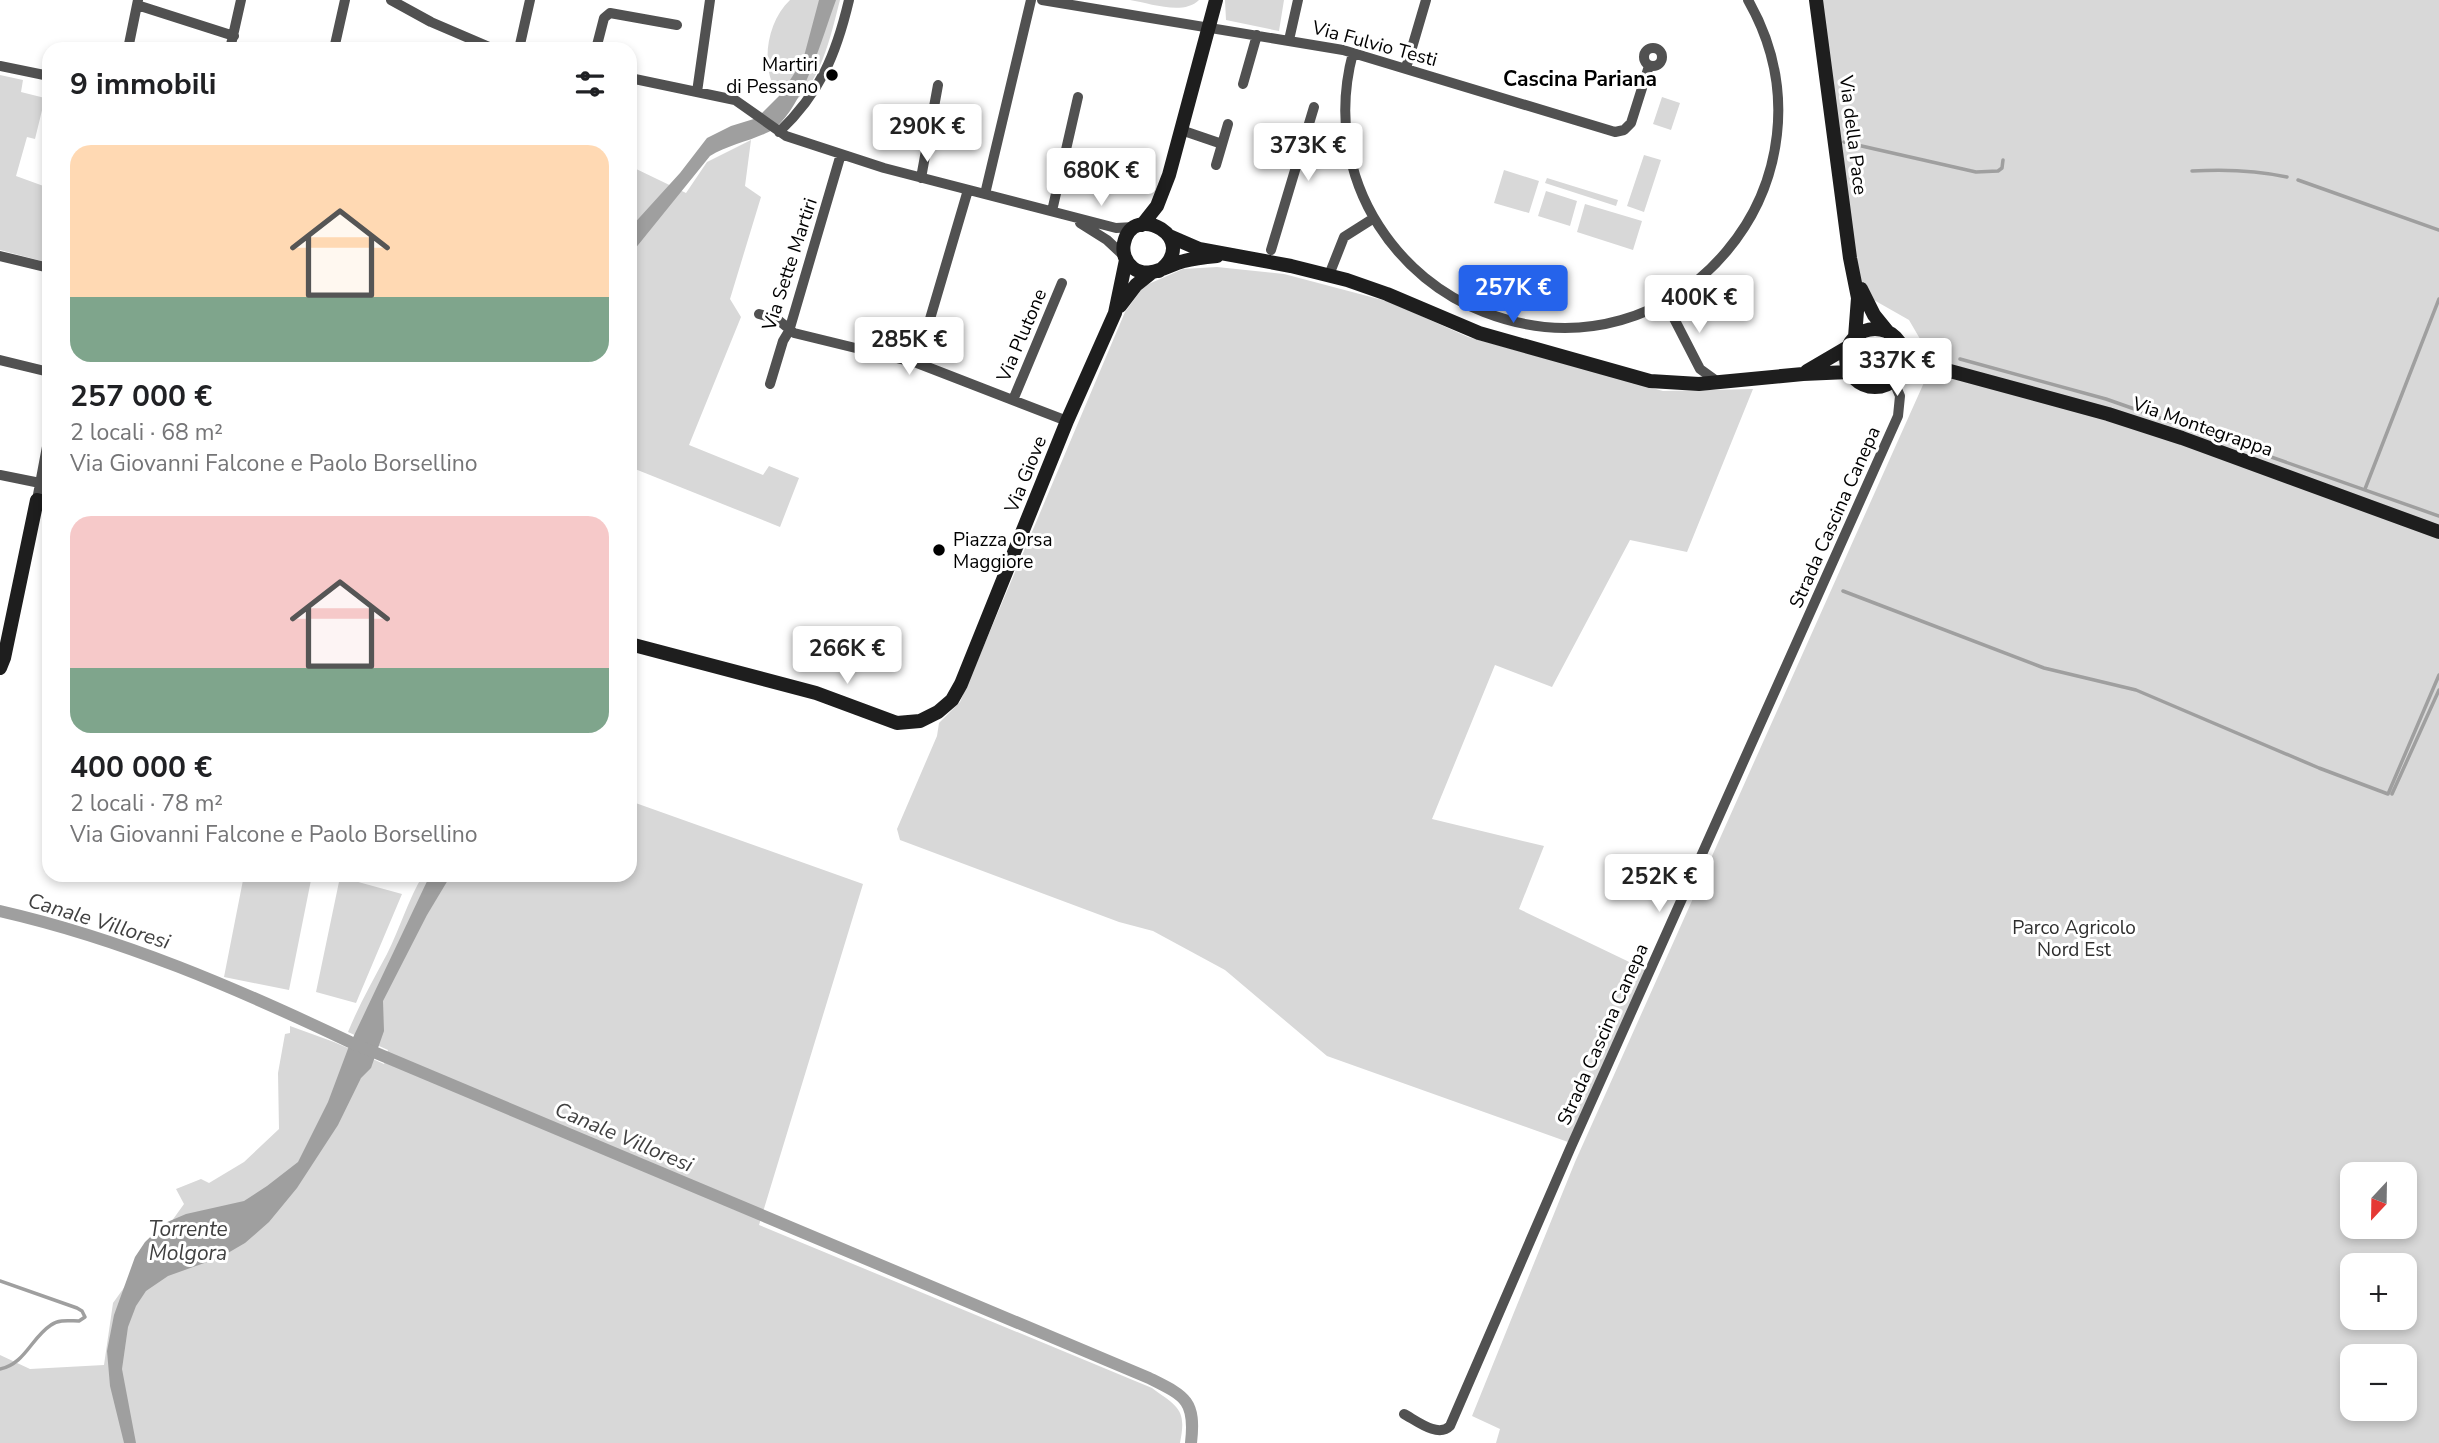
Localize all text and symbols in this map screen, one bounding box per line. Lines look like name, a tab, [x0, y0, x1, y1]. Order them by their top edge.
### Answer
street label: Via Fulvio Testi	[1308, 15, 1440, 73]
place label: Martiri di Pessano	[726, 52, 818, 100]
text: 9 immobili	[70, 64, 217, 105]
icon: filters	[571, 65, 609, 103]
district label: Cascina Pariana	[1503, 65, 1657, 93]
marker: Martiri di Pessano	[824, 67, 840, 83]
street label: Via della Pace	[1833, 73, 1873, 196]
pin: 290K €	[870, 104, 984, 164]
text: 290K €	[889, 111, 965, 142]
pin: 373K €	[1251, 124, 1365, 183]
text: 373K €	[1270, 130, 1346, 161]
pin: 680K €	[1044, 148, 1158, 208]
text: 680K €	[1063, 155, 1139, 186]
icon: home	[277, 190, 403, 316]
street label: Via Sette Martiri	[756, 195, 824, 335]
pin: 257K €	[1456, 266, 1570, 325]
text: 257K €	[1475, 272, 1551, 303]
pin: 400K €	[1642, 276, 1756, 335]
text: 400K €	[1661, 282, 1737, 313]
street label: Via Plutone	[990, 285, 1053, 387]
pin: 285K €	[852, 318, 966, 377]
text: 285K €	[871, 324, 947, 355]
pin: 337K €	[1840, 338, 1954, 398]
text: 337K €	[1859, 345, 1935, 376]
text: 257 000 €	[70, 376, 212, 417]
street label: Via Montegrappa	[2128, 390, 2276, 463]
text: 2 locali · 68 m²	[70, 417, 223, 448]
street label: Strada Cascina Canepa	[1783, 422, 1887, 612]
street label: Via Giove	[998, 432, 1053, 518]
text: Via Giovanni Falcone e Paolo Borsellino	[70, 448, 478, 479]
place label: Piazza Orsa Maggiore	[953, 527, 1052, 575]
marker: Piazza Orsa Maggiore	[931, 542, 947, 558]
icon: home	[277, 561, 403, 687]
pin: 266K €	[790, 626, 904, 686]
text: 266K €	[809, 633, 885, 664]
text: 400 000 €	[70, 747, 212, 788]
text: 2 locali · 78 m²	[70, 788, 223, 819]
text: Via Giovanni Falcone e Paolo Borsellino	[70, 819, 478, 850]
pin: 252K €	[1602, 855, 1716, 914]
text: 252K €	[1621, 861, 1697, 892]
water label: Canale Villoresi	[24, 886, 175, 956]
park label: Parco Agricolo Nord Est	[2012, 915, 2136, 963]
street label: Strada Cascina Canepa	[1551, 939, 1655, 1129]
water label: Canale Villoresi	[551, 1095, 698, 1179]
north arrow	[2340, 1162, 2417, 1239]
map controls	[2340, 1162, 2417, 1421]
water label: Torrente Molgora	[148, 1215, 228, 1267]
button: +	[2340, 1253, 2417, 1330]
button: −	[2340, 1344, 2417, 1421]

